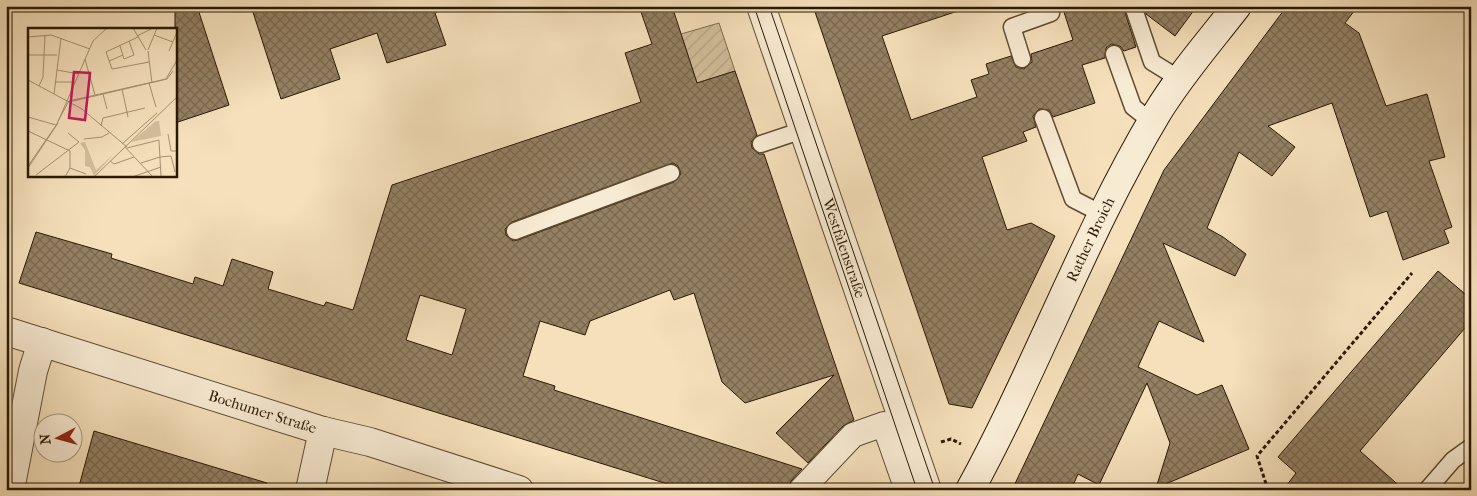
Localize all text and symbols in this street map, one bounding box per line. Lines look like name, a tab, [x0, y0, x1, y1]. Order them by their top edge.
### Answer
inset map	[28, 28, 176, 176]
street label: Rather Broich	[1062, 194, 1119, 285]
street label: Westfalenstraße	[818, 195, 870, 301]
street label: Bochumer Straße	[206, 386, 319, 438]
north arrow	[32, 414, 82, 464]
text: N	[37, 433, 55, 445]

